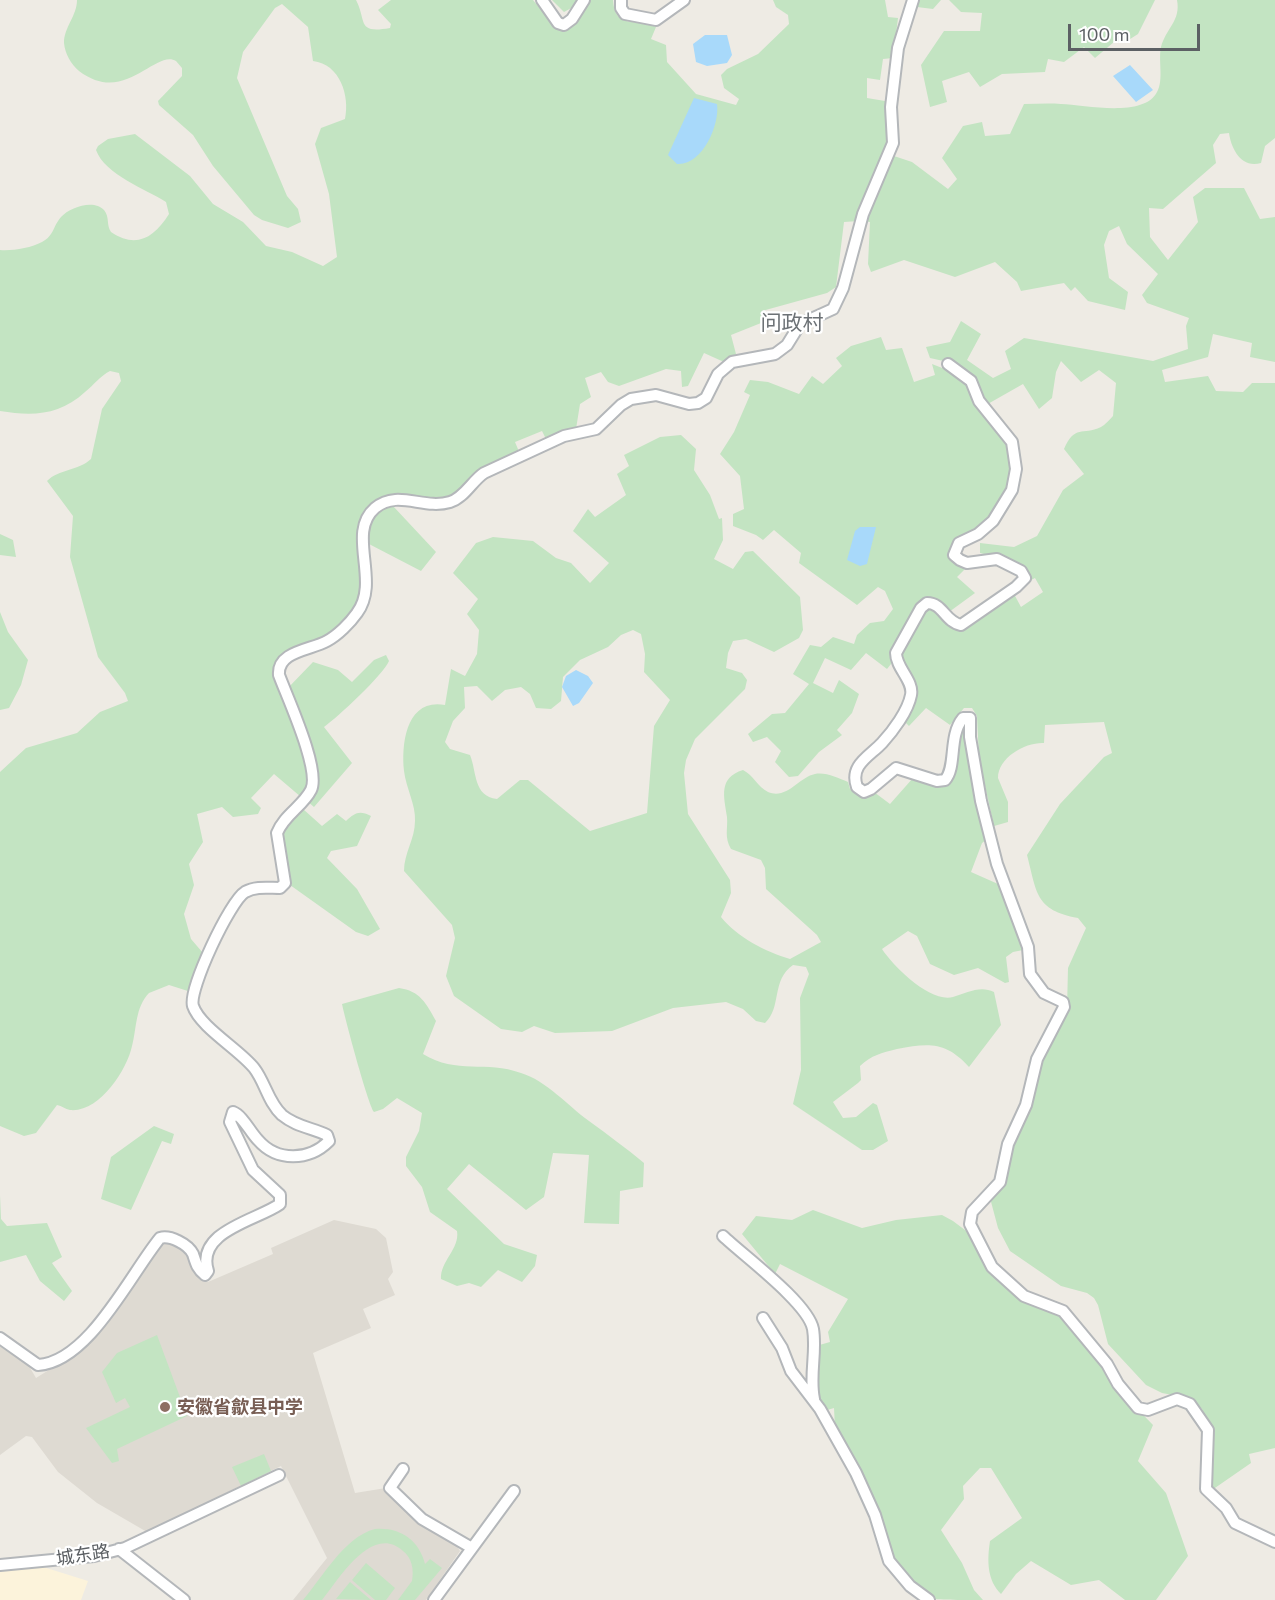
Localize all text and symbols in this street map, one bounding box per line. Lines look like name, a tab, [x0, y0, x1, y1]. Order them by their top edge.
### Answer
scale bar	[1071, 12, 1203, 50]
text: 100 m	[1079, 23, 1129, 45]
district label: 问政村	[761, 310, 823, 336]
place label: 安徽省歙县中学	[177, 1396, 303, 1418]
marker: 安徽省歙县中学	[158, 1400, 172, 1414]
street label: 城东路	[55, 1540, 111, 1570]

